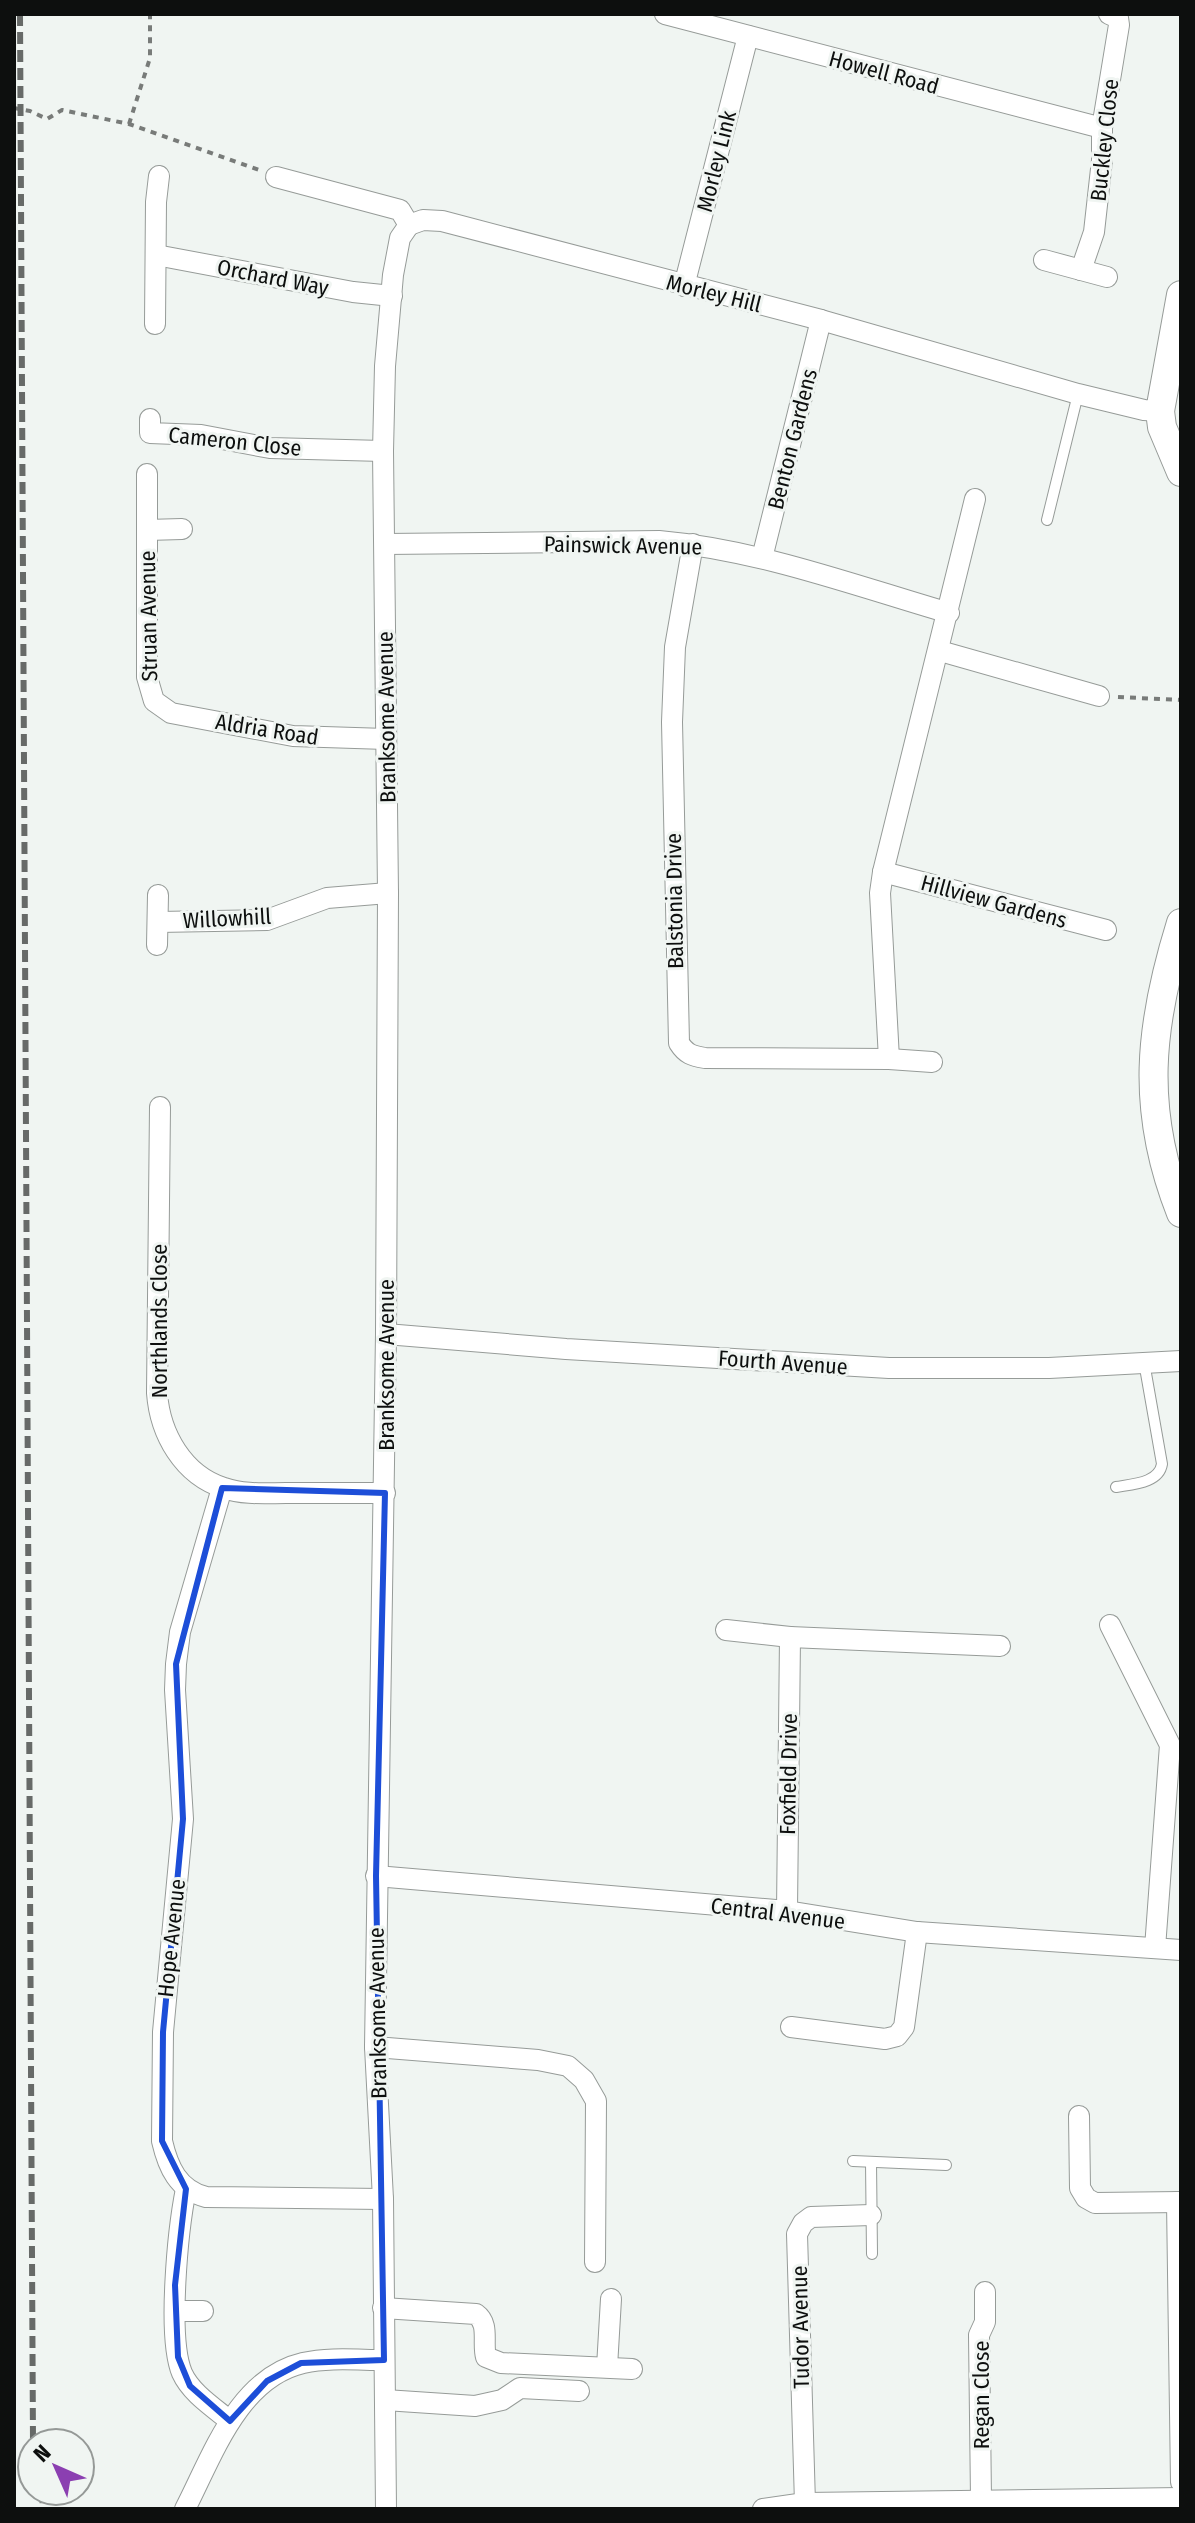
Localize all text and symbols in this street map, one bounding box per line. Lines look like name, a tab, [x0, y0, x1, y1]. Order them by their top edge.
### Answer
street label: Howell Road	[826, 45, 942, 100]
street label: Buckley Close	[1085, 77, 1124, 203]
street label: Morley Link	[691, 107, 742, 215]
street label: Orchard Way	[215, 253, 331, 302]
street label: Morley Hill	[664, 269, 764, 318]
street label: Benton Gardens	[762, 366, 823, 512]
street label: Cameron Close	[167, 421, 303, 462]
street label: Painswick Avenue	[544, 531, 702, 560]
street label: Struan Avenue	[134, 550, 163, 682]
street label: Branksome Avenue	[372, 631, 401, 803]
street label: Aldria Road	[214, 708, 320, 751]
street label: Balstonia Drive	[660, 833, 689, 969]
street label: Hillview Gardens	[918, 869, 1070, 934]
street label: Willowhill	[182, 903, 272, 934]
street label: Northlands Close	[146, 1244, 173, 1398]
street label: Branksome Avenue	[373, 1279, 400, 1451]
street label: Fourth Avenue	[717, 1345, 849, 1380]
street label: Foxfield Drive	[774, 1713, 803, 1835]
street label: Hope Avenue	[152, 1878, 191, 1999]
street label: Central Avenue	[709, 1892, 847, 1935]
street label: Branksome Avenue	[363, 1927, 392, 2099]
street label: Tudor Avenue	[786, 2265, 815, 2389]
street label: Regan Close	[968, 2341, 995, 2449]
north arrow	[16, 2427, 96, 2507]
text: N	[28, 2439, 56, 2467]

